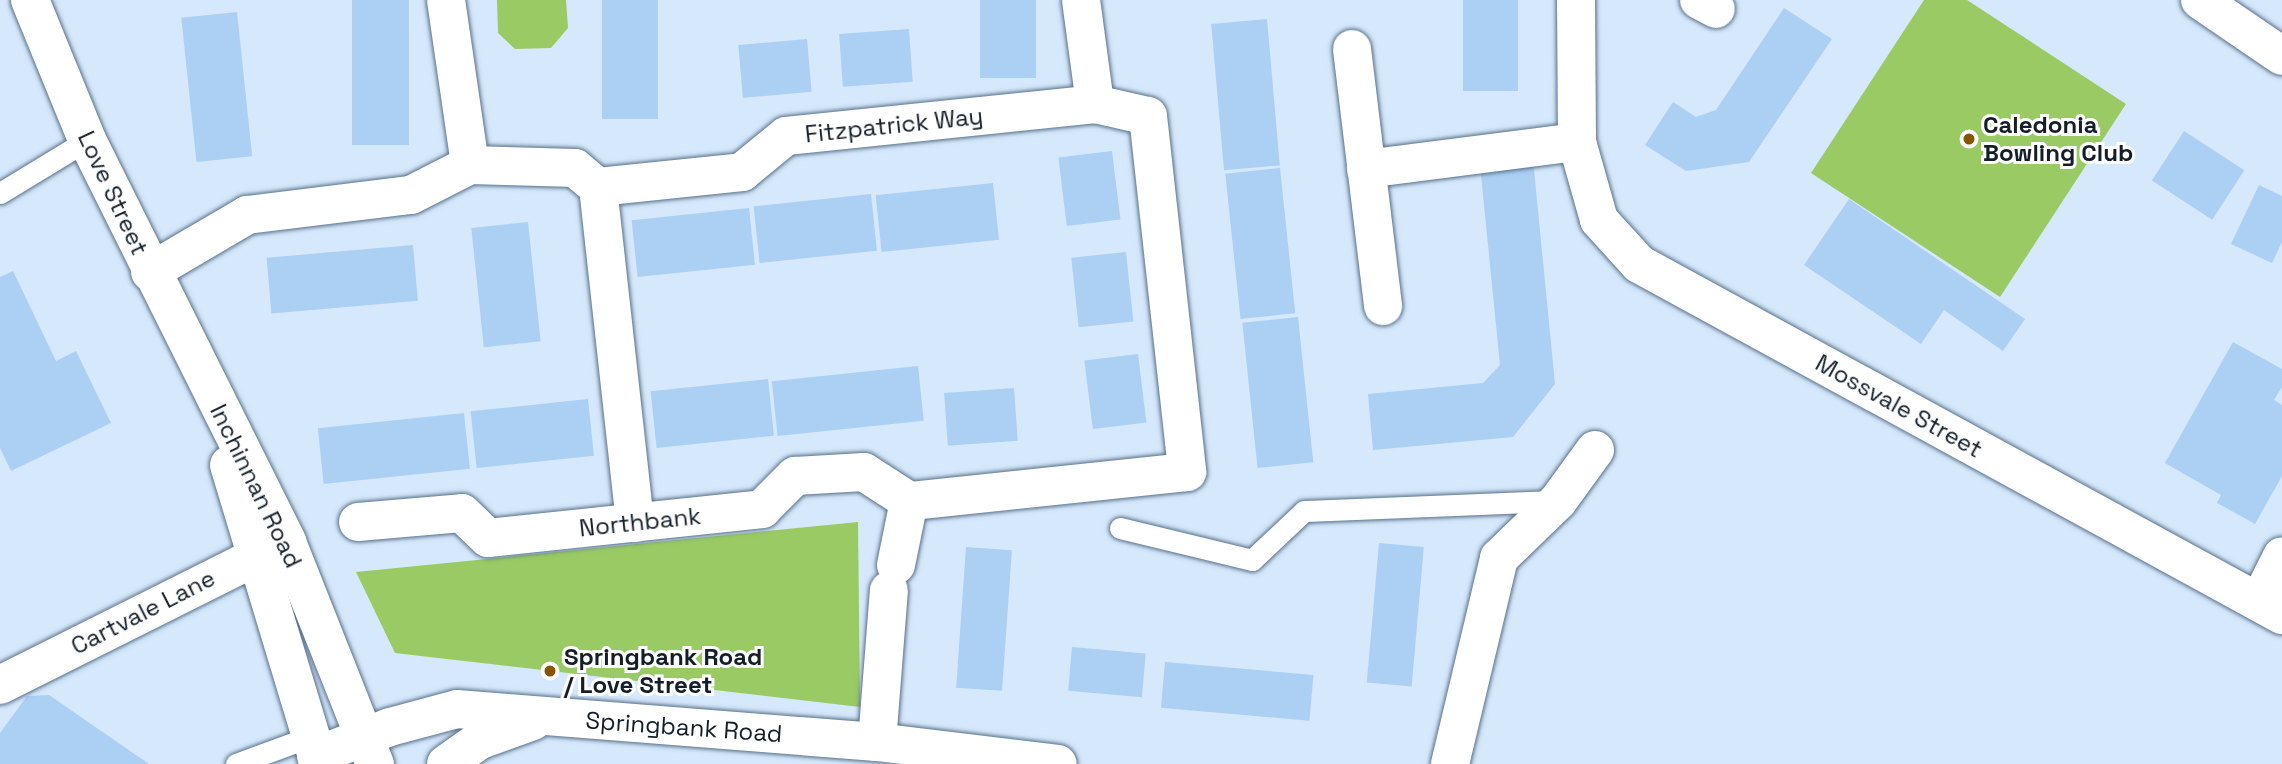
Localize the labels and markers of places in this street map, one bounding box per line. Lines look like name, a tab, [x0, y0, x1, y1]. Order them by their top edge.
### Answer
place label: Caledonia Bowling Club	[1983, 111, 2133, 167]
marker: Caledonia Bowling Club	[1961, 131, 1977, 147]
place label: Springbank Road / Love Street	[564, 643, 762, 699]
marker: Springbank Road / Love Street	[542, 663, 558, 679]

